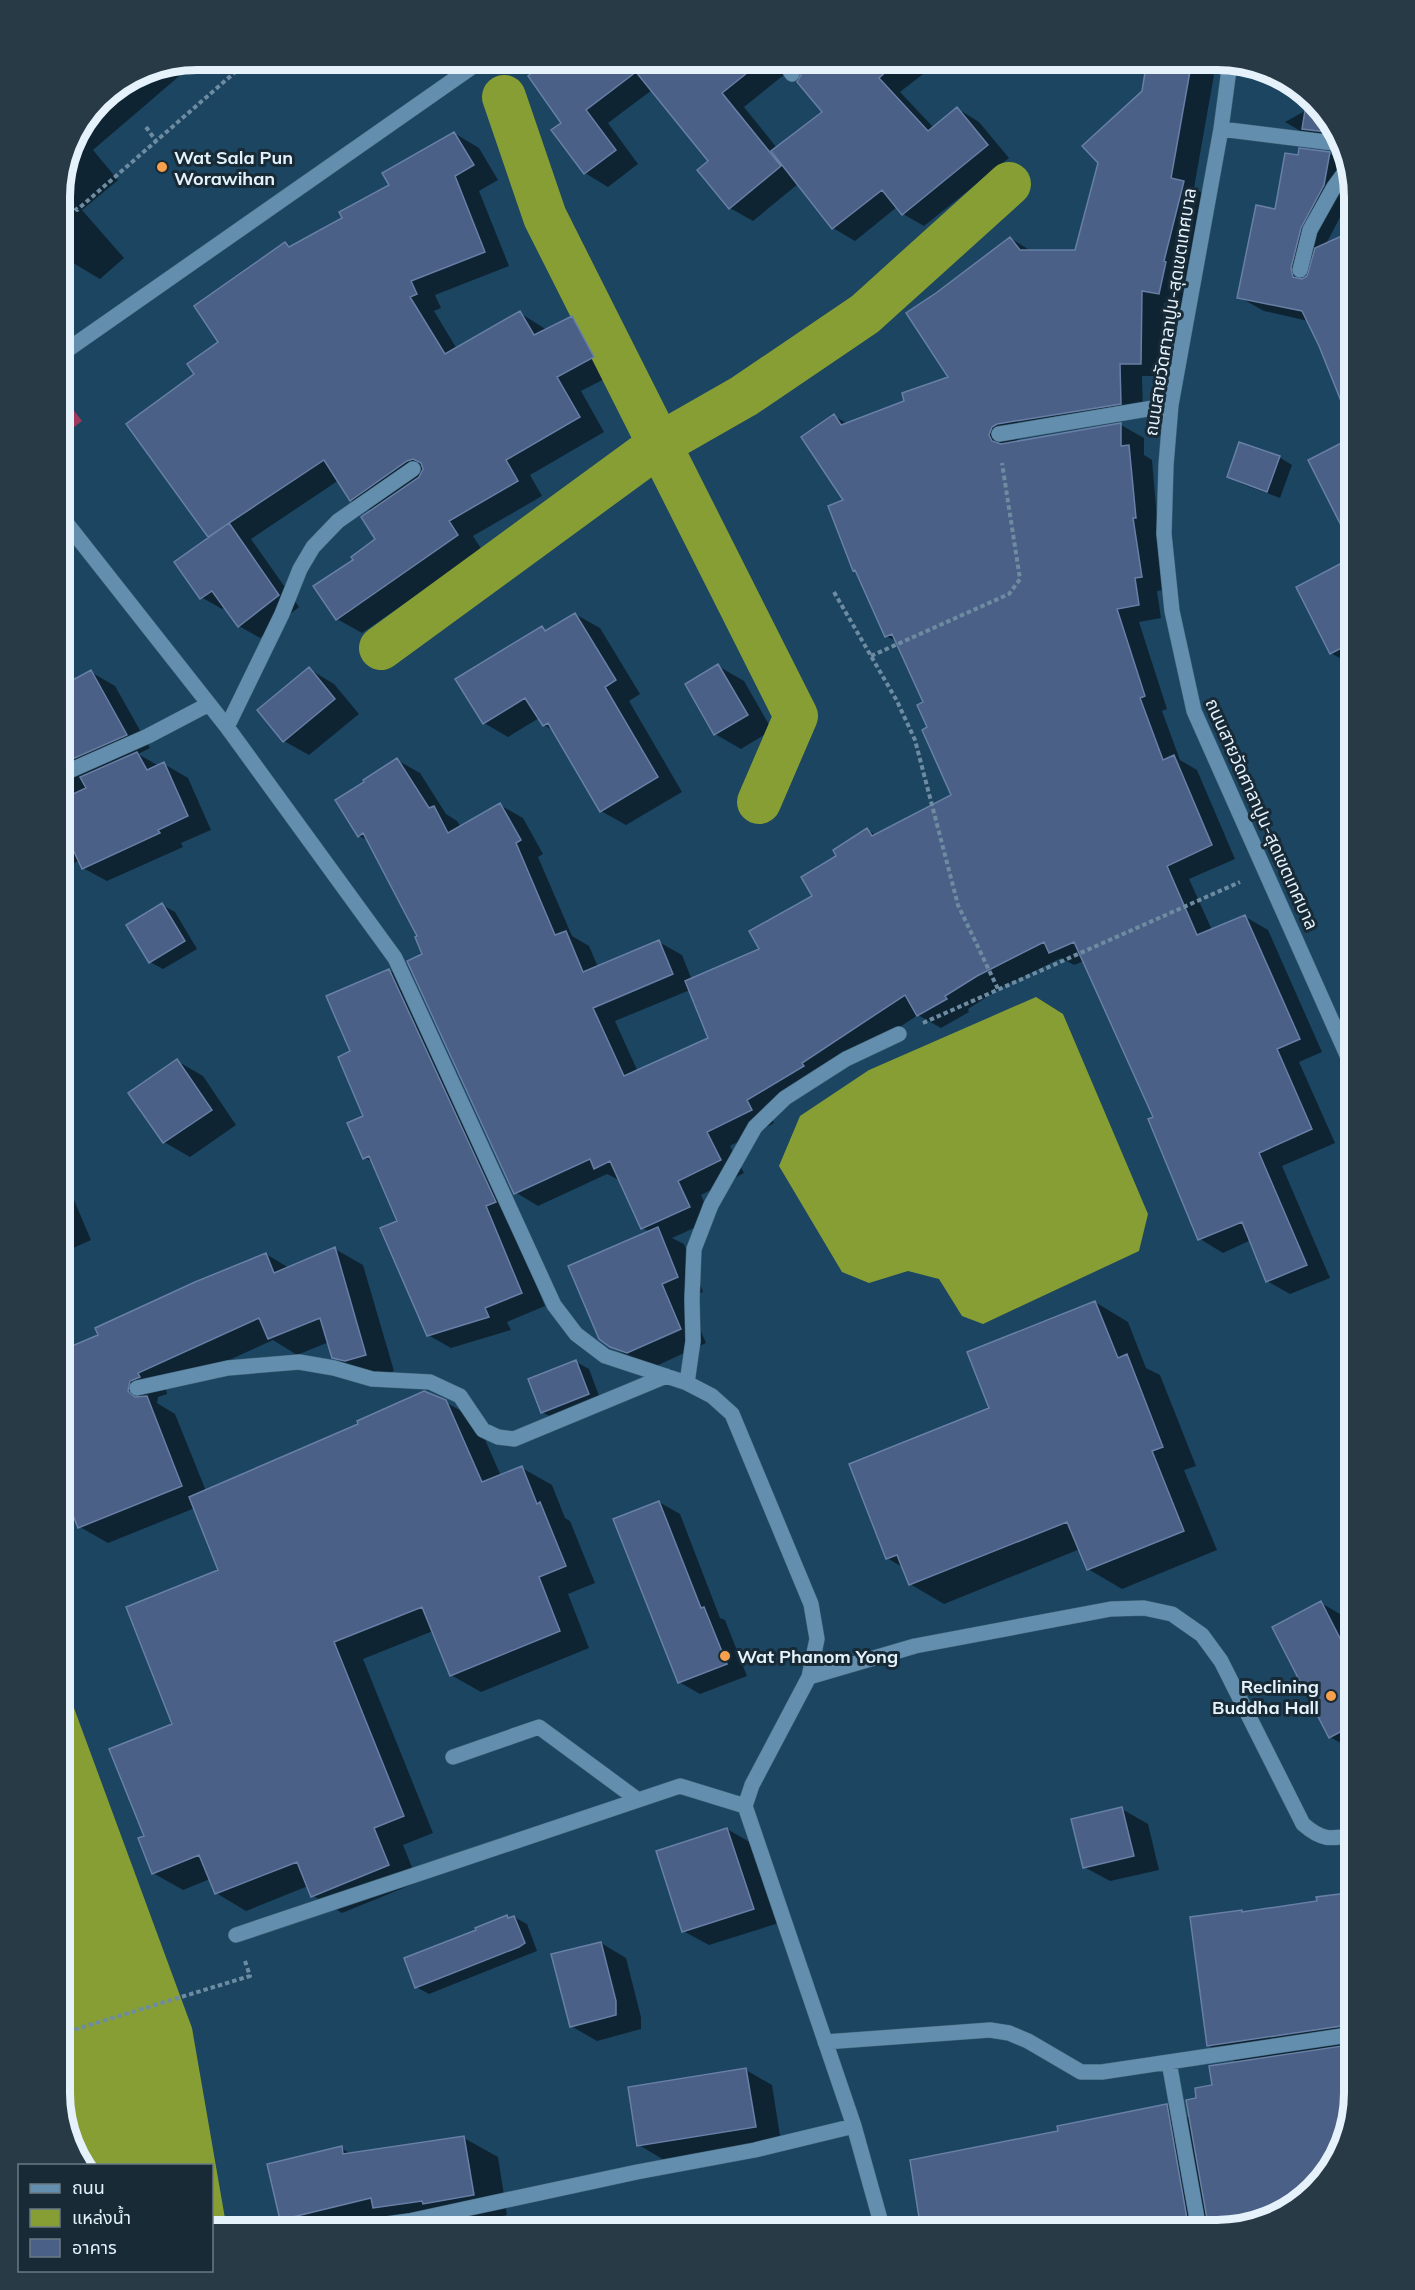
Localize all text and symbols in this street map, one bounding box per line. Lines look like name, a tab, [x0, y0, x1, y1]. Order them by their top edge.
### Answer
place label: Wat Sala Pun Worawihan	[174, 146, 293, 190]
marker: Wat Sala Pun Worawihan	[155, 160, 169, 174]
street label: ถนนสายวัดศาลาปูน-สุดเขตเทศบาล	[1139, 186, 1202, 438]
street label: ถนนสายวัดศาลาปูน-สุดเขตเทศบาล	[1200, 695, 1324, 934]
place label: Wat Phanom Yong	[737, 1645, 898, 1668]
marker: Wat Phanom Yong	[718, 1649, 732, 1663]
place label: Reclining Buddha Hall	[1212, 1675, 1319, 1719]
marker: Reclining Buddha Hall	[1324, 1689, 1338, 1703]
legend	[18, 2164, 213, 2272]
text: ถนน	[72, 2176, 105, 2199]
text: แหล่งน้ำ	[72, 2205, 131, 2229]
text: อาคาร	[72, 2236, 117, 2259]

